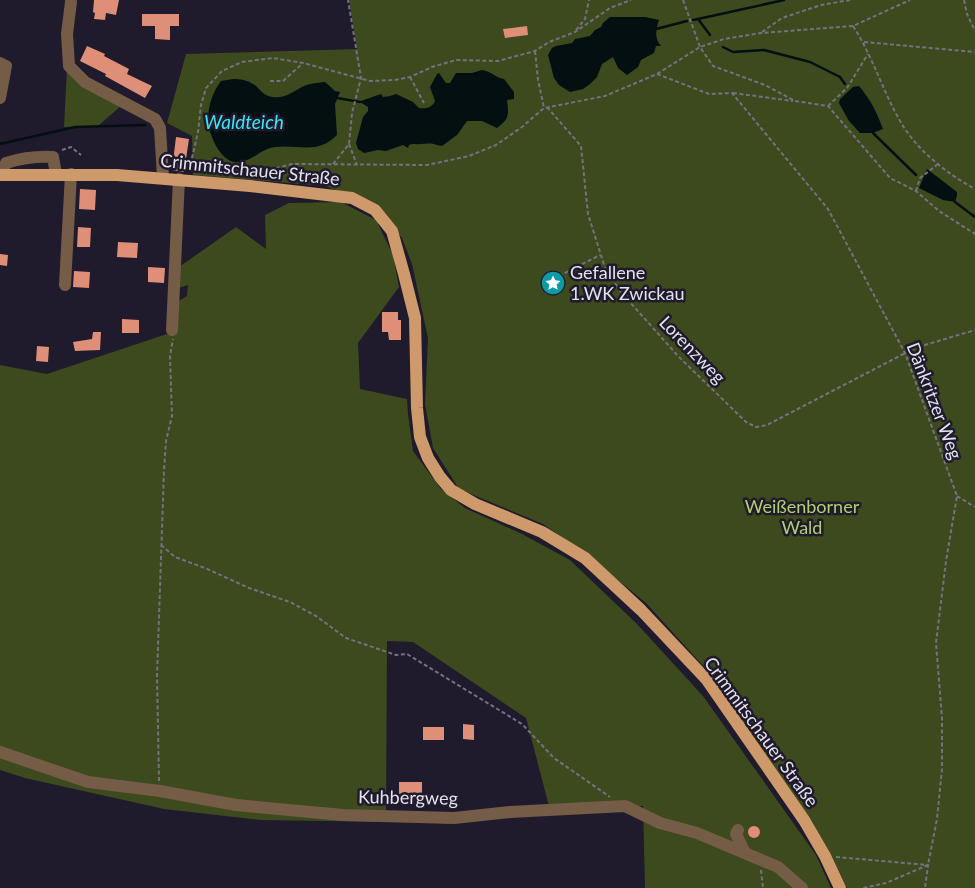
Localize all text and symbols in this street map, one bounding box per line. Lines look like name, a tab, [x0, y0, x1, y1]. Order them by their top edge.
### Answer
water label: Waldteich	[204, 110, 284, 133]
street label: Crimmitschauer Straße	[159, 149, 341, 189]
place label: Gefallene 1.WK Zwickau	[570, 261, 684, 304]
place icon: Gefallene 1.WK Zwickau	[540, 270, 566, 296]
street label: Lorenzweg	[655, 311, 730, 388]
street label: Dänkritzer Weg	[903, 339, 967, 462]
park label: Weißenborner Wald	[745, 495, 860, 538]
street label: Crimmitschauer Straße	[700, 652, 824, 811]
street label: Kuhbergweg	[358, 785, 458, 809]

